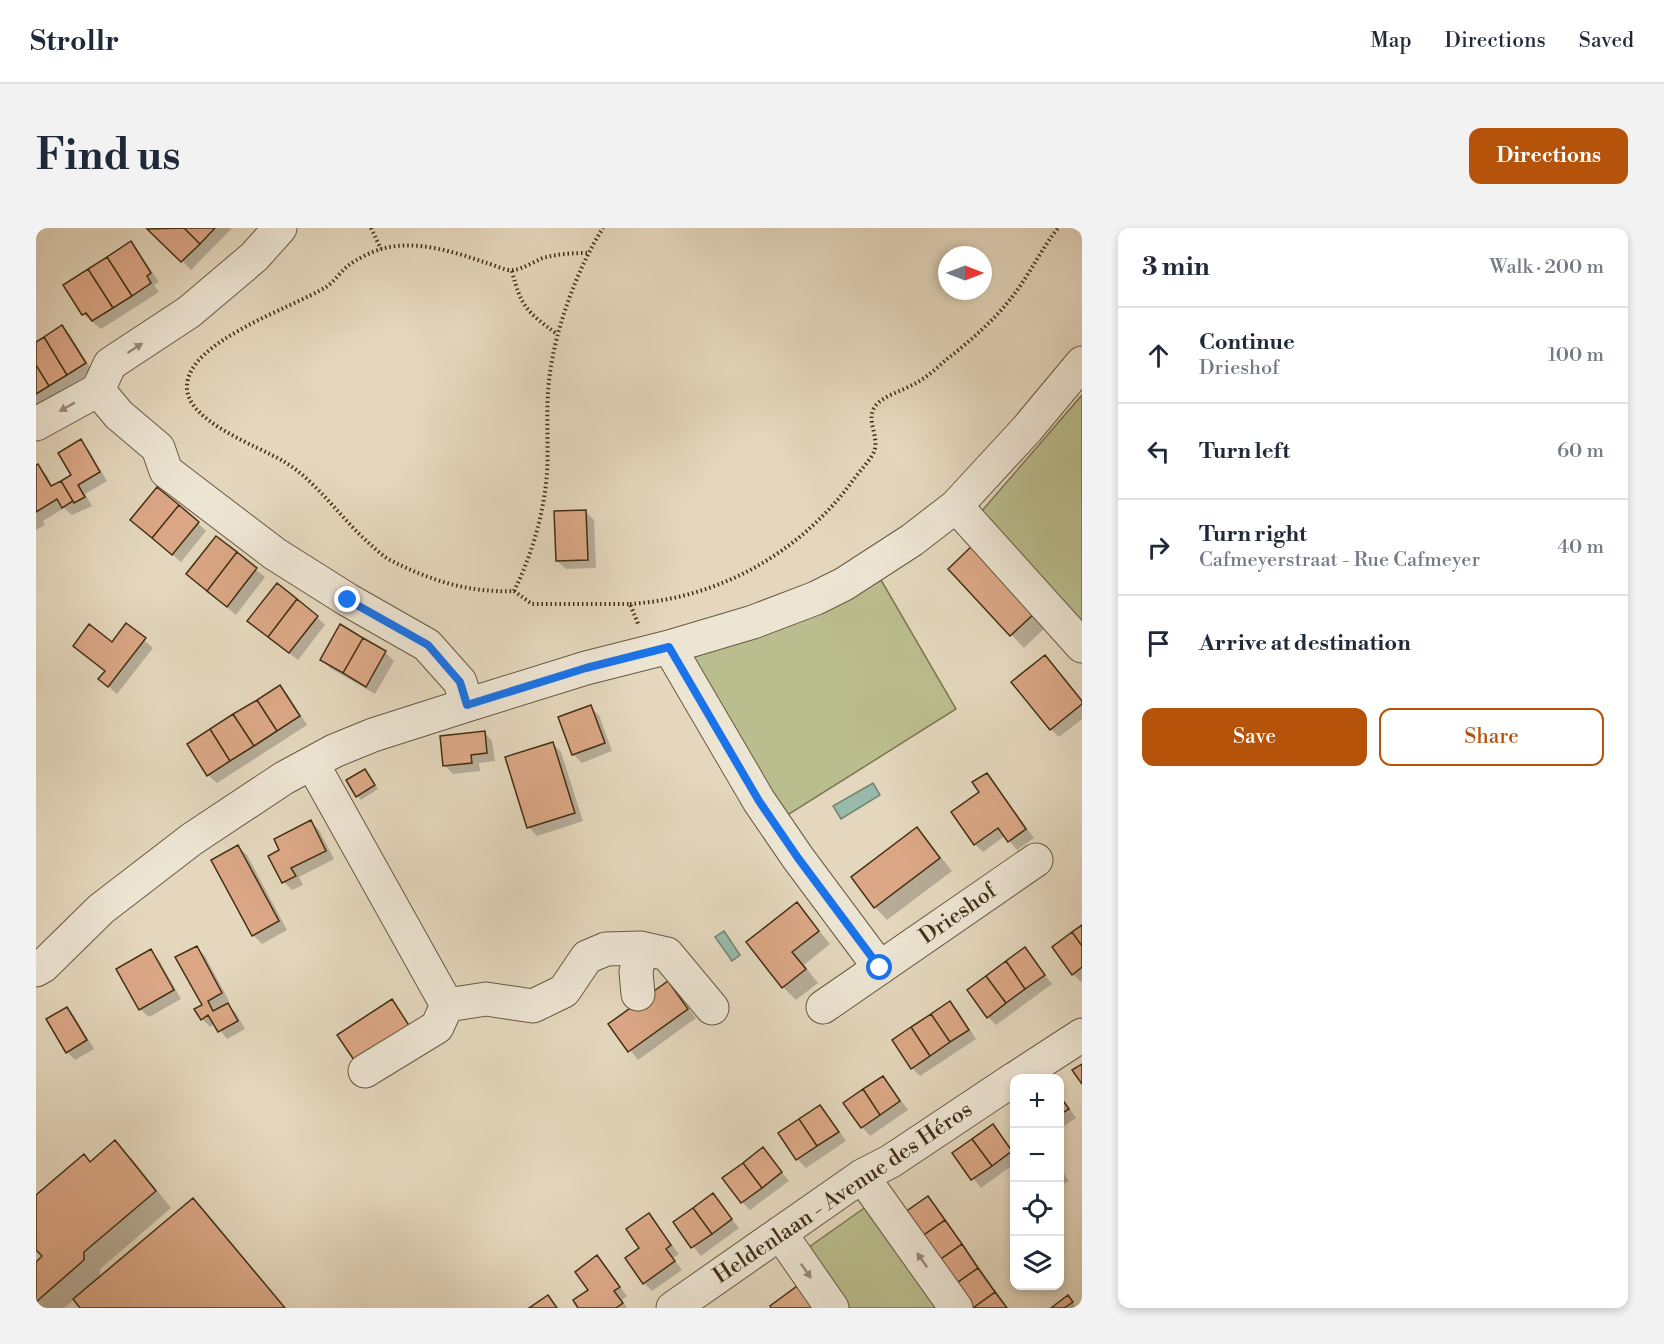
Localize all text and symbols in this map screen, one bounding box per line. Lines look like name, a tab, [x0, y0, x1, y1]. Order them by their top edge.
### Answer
text: Strollr	[30, 24, 119, 59]
text: Map	[1370, 28, 1412, 54]
text: Directions	[1445, 28, 1546, 54]
text: Saved	[1579, 28, 1634, 54]
button: Directions	[1469, 128, 1628, 184]
text: Find us	[36, 130, 180, 183]
north arrow	[938, 246, 992, 300]
text: 3 min	[1142, 251, 1210, 283]
text: Walk · 200 m	[1490, 255, 1604, 280]
text: Continue	[1199, 329, 1295, 356]
icon: ahead	[1142, 339, 1175, 372]
one-way arrow	[127, 342, 144, 353]
text: 100 m	[1548, 343, 1604, 368]
text: Drieshof	[1199, 356, 1279, 381]
one-way arrow	[58, 402, 75, 412]
icon: left	[1142, 435, 1175, 468]
text: Turn left	[1199, 438, 1290, 465]
text: 60 m	[1557, 439, 1604, 464]
text: Turn right	[1199, 521, 1307, 548]
icon: right	[1142, 531, 1175, 564]
text: 40 m	[1557, 535, 1604, 560]
text: Cafmeyerstraat - Rue Cafmeyer	[1199, 548, 1480, 573]
route end	[334, 586, 360, 612]
icon: arrive	[1142, 627, 1175, 660]
text: Arrive at destination	[1199, 630, 1411, 657]
button: Save	[1142, 708, 1367, 766]
button: Share	[1379, 708, 1604, 766]
street label: Drieshof	[914, 877, 1003, 950]
route start	[866, 954, 892, 980]
map controls	[1010, 1074, 1064, 1290]
button: +	[1010, 1074, 1064, 1128]
street label: Heldenlaan - Avenue des Héros	[708, 1096, 978, 1290]
button: −	[1010, 1128, 1064, 1182]
button: locate	[1010, 1182, 1064, 1236]
button: layers	[1010, 1236, 1064, 1290]
one-way arrow	[916, 1253, 928, 1269]
one-way arrow	[800, 1262, 812, 1278]

